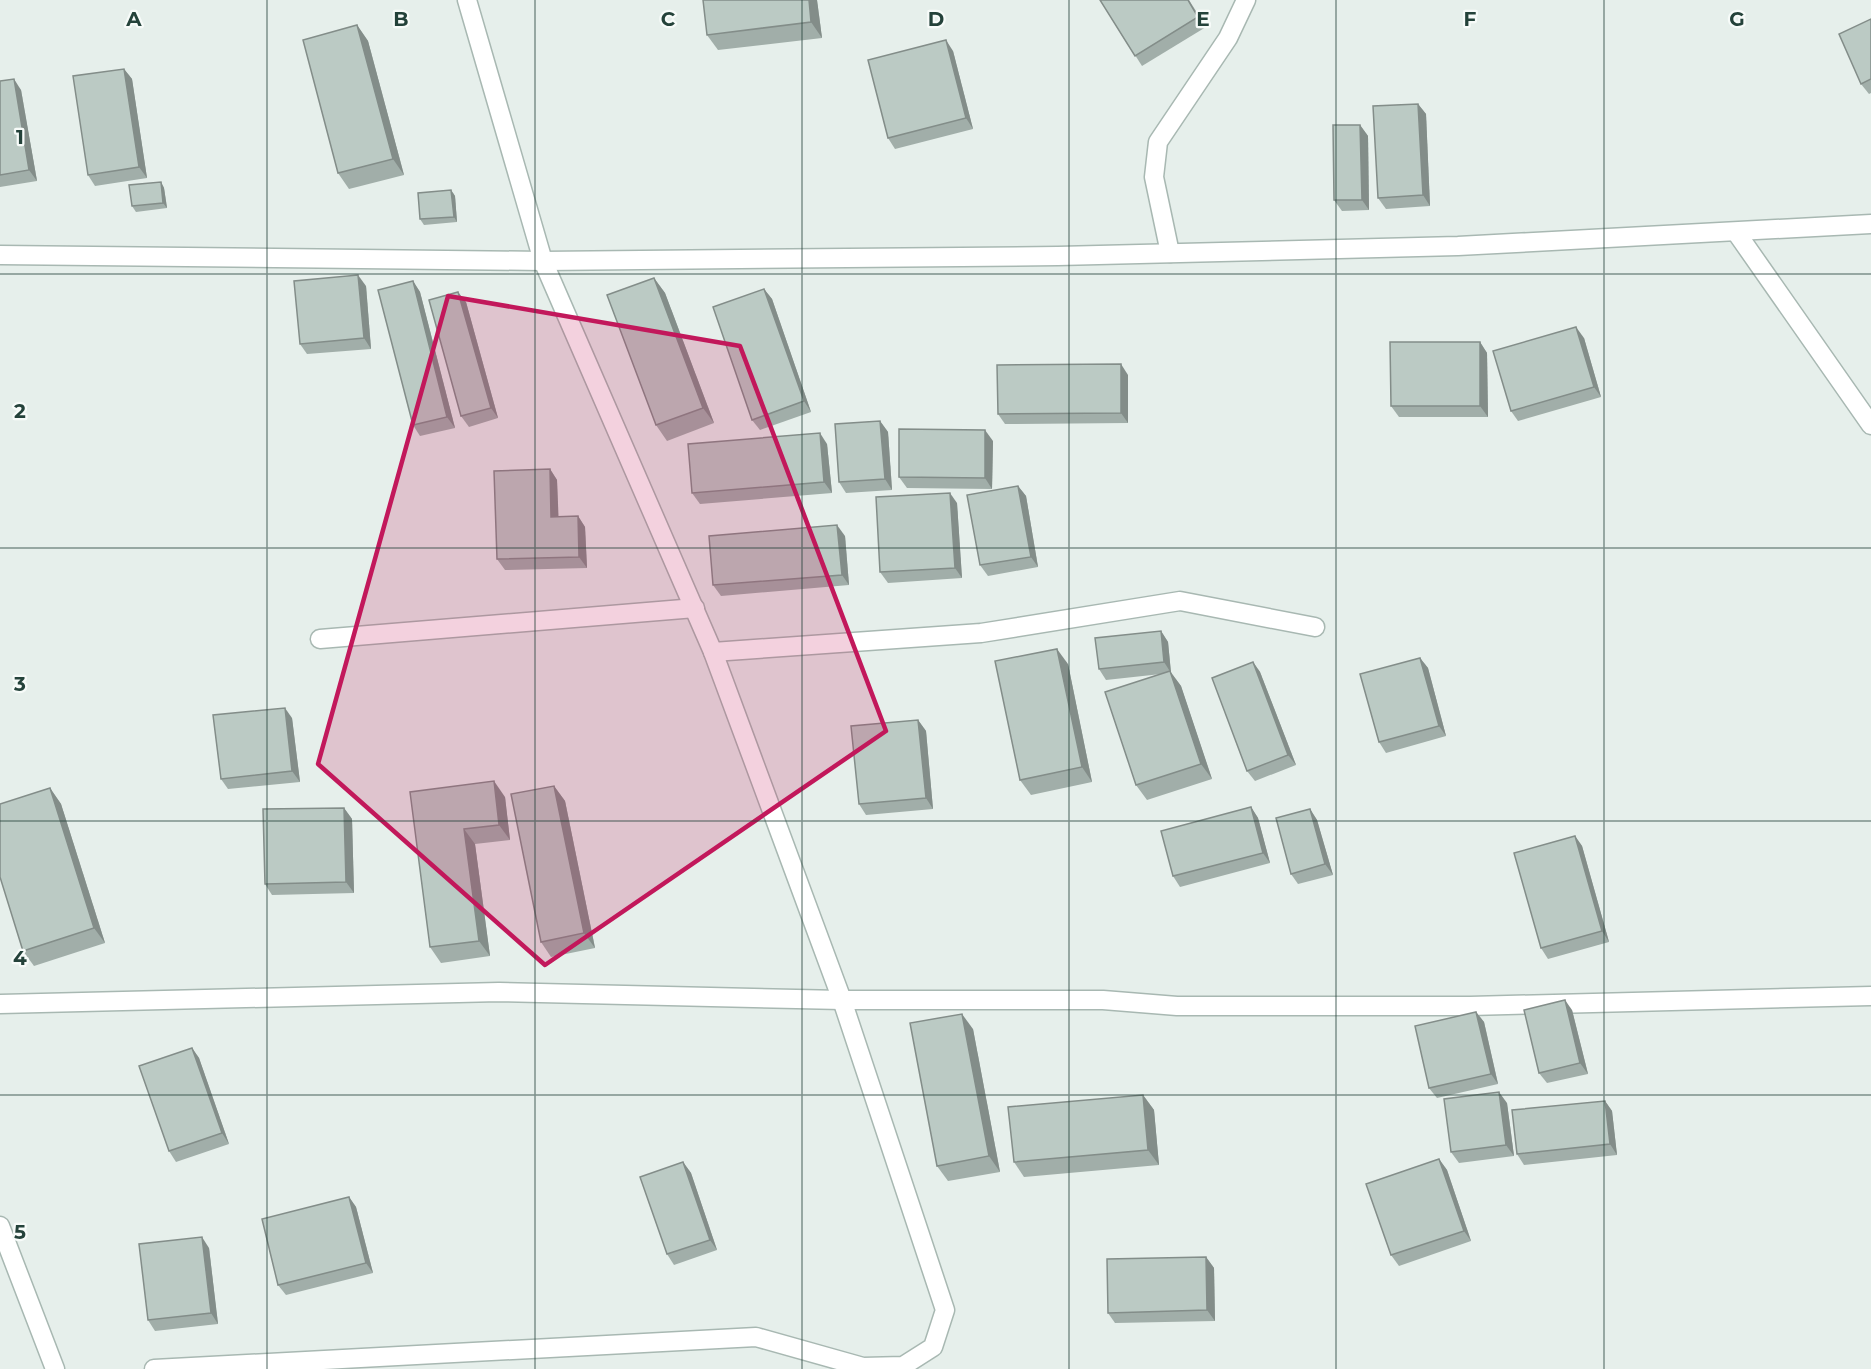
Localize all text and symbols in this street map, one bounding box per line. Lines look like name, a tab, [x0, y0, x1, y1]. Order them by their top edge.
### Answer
text: A	[125, 7, 142, 31]
text: B	[393, 7, 409, 31]
text: C	[661, 7, 676, 31]
text: D	[928, 7, 944, 31]
text: E	[1196, 7, 1210, 31]
text: F	[1464, 7, 1477, 31]
text: G	[1729, 7, 1745, 31]
text: 1	[16, 125, 24, 149]
text: 2	[14, 399, 26, 423]
text: 3	[13, 672, 26, 696]
text: 4	[13, 946, 27, 970]
text: 5	[14, 1220, 26, 1244]

